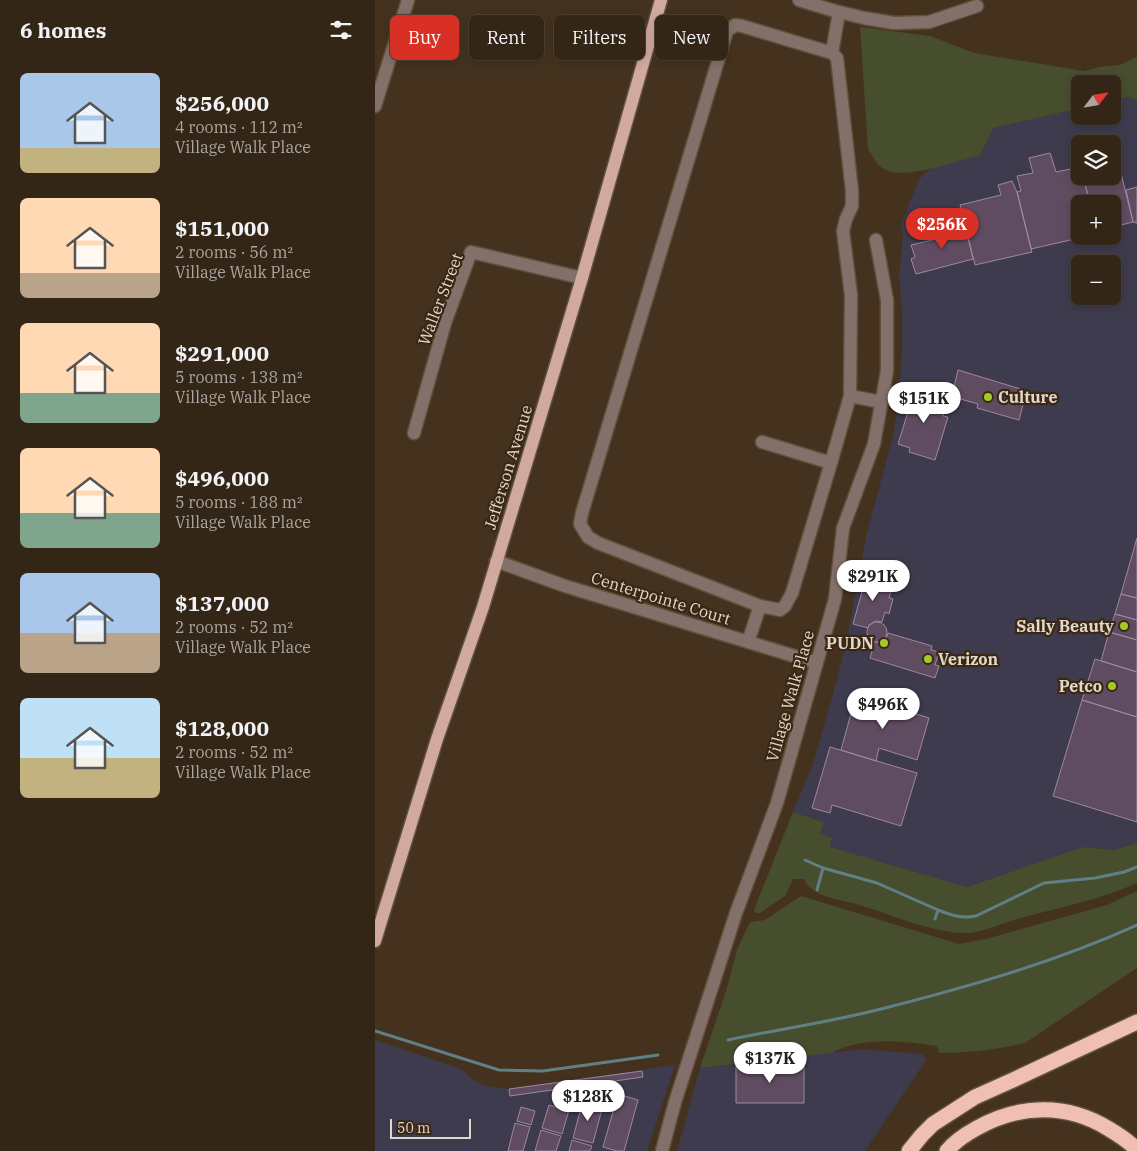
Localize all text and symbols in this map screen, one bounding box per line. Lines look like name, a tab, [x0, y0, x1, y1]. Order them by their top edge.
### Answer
chip: Buy	[390, 15, 459, 60]
chip: Rent	[469, 15, 544, 60]
chip: Filters	[554, 15, 645, 60]
chip: New	[655, 15, 728, 60]
text: 6 homes	[20, 16, 106, 44]
icon: filters	[327, 16, 355, 44]
north arrow	[1071, 75, 1121, 125]
map controls	[1071, 75, 1121, 305]
text: $256,000	[175, 89, 269, 117]
icon: home	[60, 93, 120, 153]
text: 4 rooms · 112 m²	[175, 117, 303, 137]
button: layers	[1071, 135, 1121, 185]
text: Village Walk Place	[175, 137, 311, 157]
button: +	[1071, 195, 1121, 245]
pin: $256K	[907, 208, 977, 250]
text: $151,000	[175, 214, 269, 242]
text: $256K	[917, 214, 967, 234]
icon: home	[60, 218, 120, 278]
text: 2 rooms · 56 m²	[175, 242, 293, 262]
street label: Waller Street	[413, 250, 467, 348]
button: −	[1071, 255, 1121, 305]
text: Village Walk Place	[175, 262, 311, 282]
text: $291,000	[175, 339, 269, 367]
icon: home	[60, 343, 120, 403]
text: 5 rooms · 138 m²	[175, 367, 303, 387]
pin: $151K	[889, 382, 959, 424]
text: Village Walk Place	[175, 387, 311, 407]
place label: Culture	[998, 387, 1057, 407]
text: $151K	[899, 388, 949, 408]
marker: Culture	[982, 391, 994, 403]
street label: Jefferson Avenue	[480, 402, 536, 532]
text: $496,000	[175, 464, 269, 492]
icon: home	[60, 468, 120, 528]
text: 5 rooms · 188 m²	[175, 492, 303, 512]
text: Village Walk Place	[175, 512, 311, 532]
pin: $291K	[838, 560, 908, 602]
text: $291K	[848, 566, 898, 586]
street label: Centerpointe Court	[589, 567, 733, 629]
text: $137,000	[175, 589, 269, 617]
icon: home	[60, 593, 120, 653]
place label: Sally Beauty	[1016, 616, 1115, 636]
text: 2 rooms · 52 m²	[175, 617, 293, 637]
marker: Sally Beauty	[1118, 620, 1130, 632]
street label: Village Walk Place	[762, 628, 818, 764]
place label: PUDN	[826, 633, 874, 653]
text: Village Walk Place	[175, 637, 311, 657]
marker: PUDN	[878, 637, 890, 649]
place label: Verizon	[938, 649, 999, 669]
marker: Verizon	[922, 653, 934, 665]
place label: Petco	[1059, 676, 1102, 696]
marker: Petco	[1106, 680, 1118, 692]
pin: $496K	[848, 688, 918, 730]
text: $496K	[858, 694, 908, 714]
text: $128,000	[175, 714, 269, 742]
icon: home	[60, 718, 120, 778]
text: 2 rooms · 52 m²	[175, 742, 293, 762]
text: Village Walk Place	[175, 762, 311, 782]
pin: $137K	[735, 1042, 805, 1084]
text: $137K	[745, 1048, 795, 1068]
pin: $128K	[553, 1080, 623, 1122]
text: $128K	[563, 1086, 613, 1106]
scale bar	[390, 1116, 471, 1139]
text: 50 m	[397, 1119, 430, 1137]

